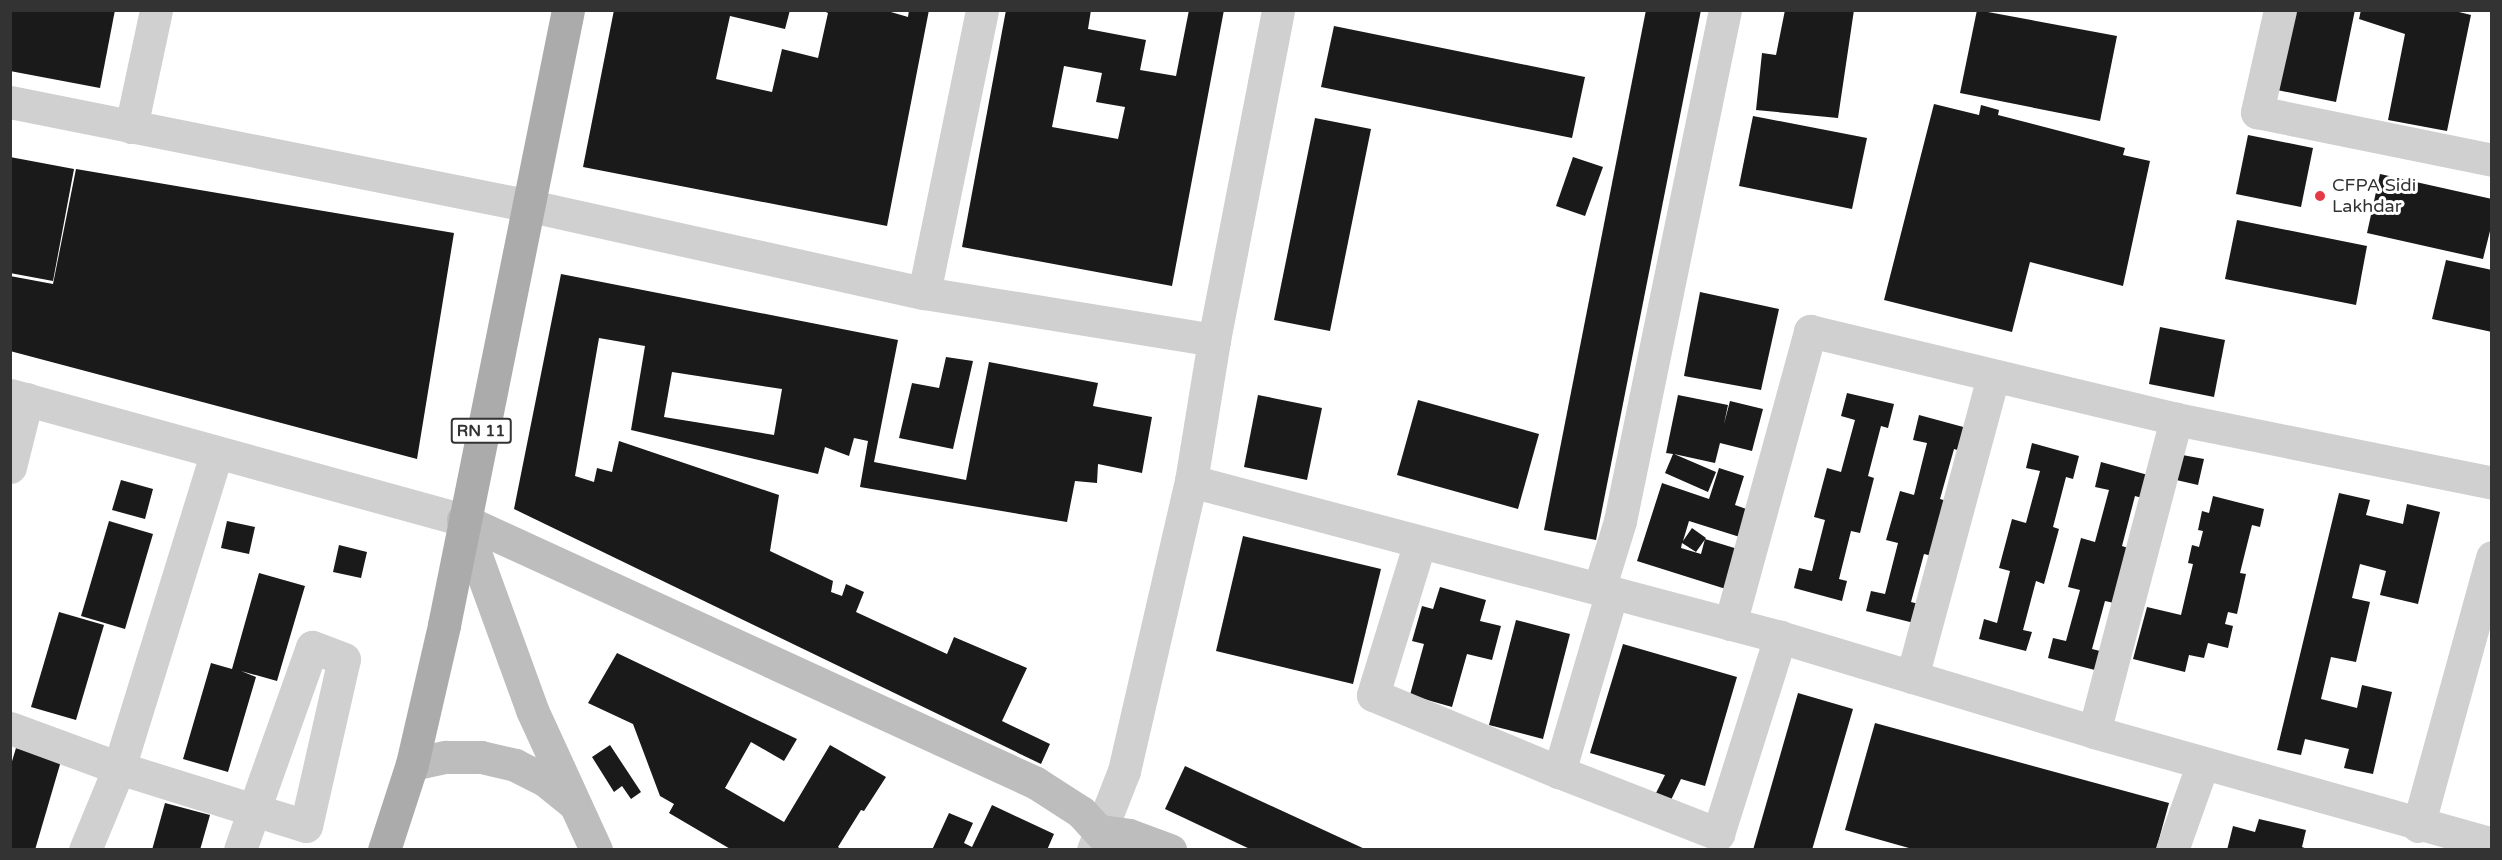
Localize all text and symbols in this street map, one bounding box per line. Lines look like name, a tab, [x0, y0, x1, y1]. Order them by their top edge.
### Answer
place label: CFPA Sidi Lakhdar	[2332, 175, 2416, 218]
marker: CFPA Sidi Lakhdar	[2313, 189, 2327, 203]
road number: RN 11	[450, 418, 512, 444]

